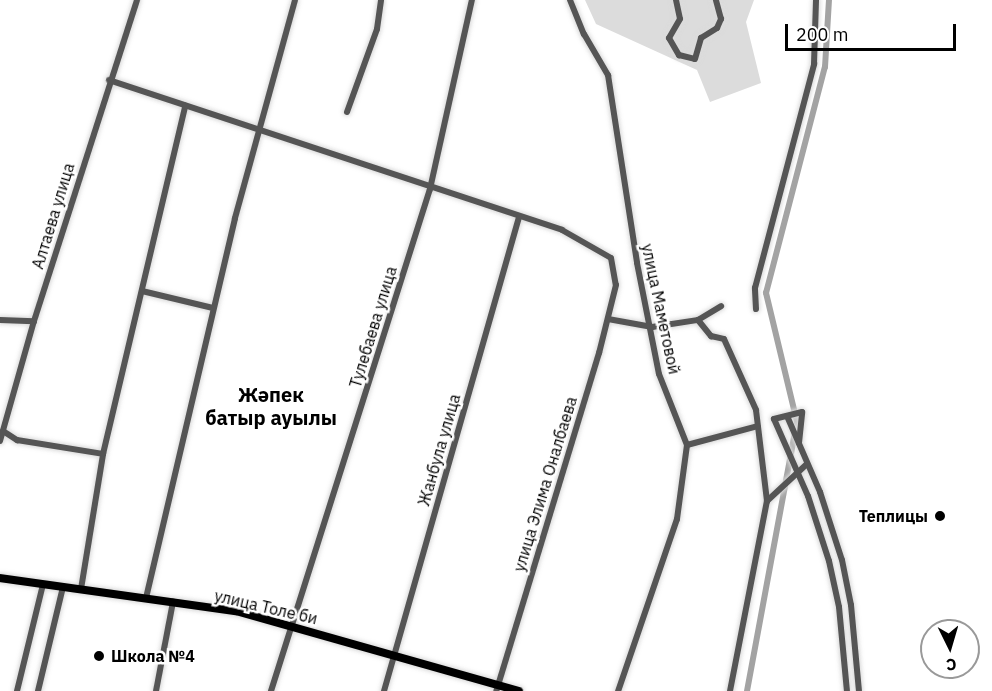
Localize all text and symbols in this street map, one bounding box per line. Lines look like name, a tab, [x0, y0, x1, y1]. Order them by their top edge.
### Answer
scale bar	[788, 12, 959, 50]
text: 200 m	[796, 23, 848, 46]
street label: Алтаева улица	[28, 161, 78, 271]
street label: улица Маметовой	[638, 242, 684, 376]
street label: Тулебаева улица	[345, 264, 401, 390]
district label: Жәпек батыр ауылы	[205, 383, 337, 430]
street label: Жанбула улица	[414, 392, 464, 508]
street label: улица Элима Оналбаева	[509, 394, 581, 574]
place label: Теплицы	[859, 506, 928, 526]
marker: Теплицы	[933, 509, 947, 523]
street label: улица Толе би	[213, 586, 319, 628]
north arrow	[920, 619, 980, 679]
place label: Школа №4	[111, 646, 195, 666]
marker: Школа №4	[92, 649, 106, 663]
text: С	[945, 655, 957, 675]

